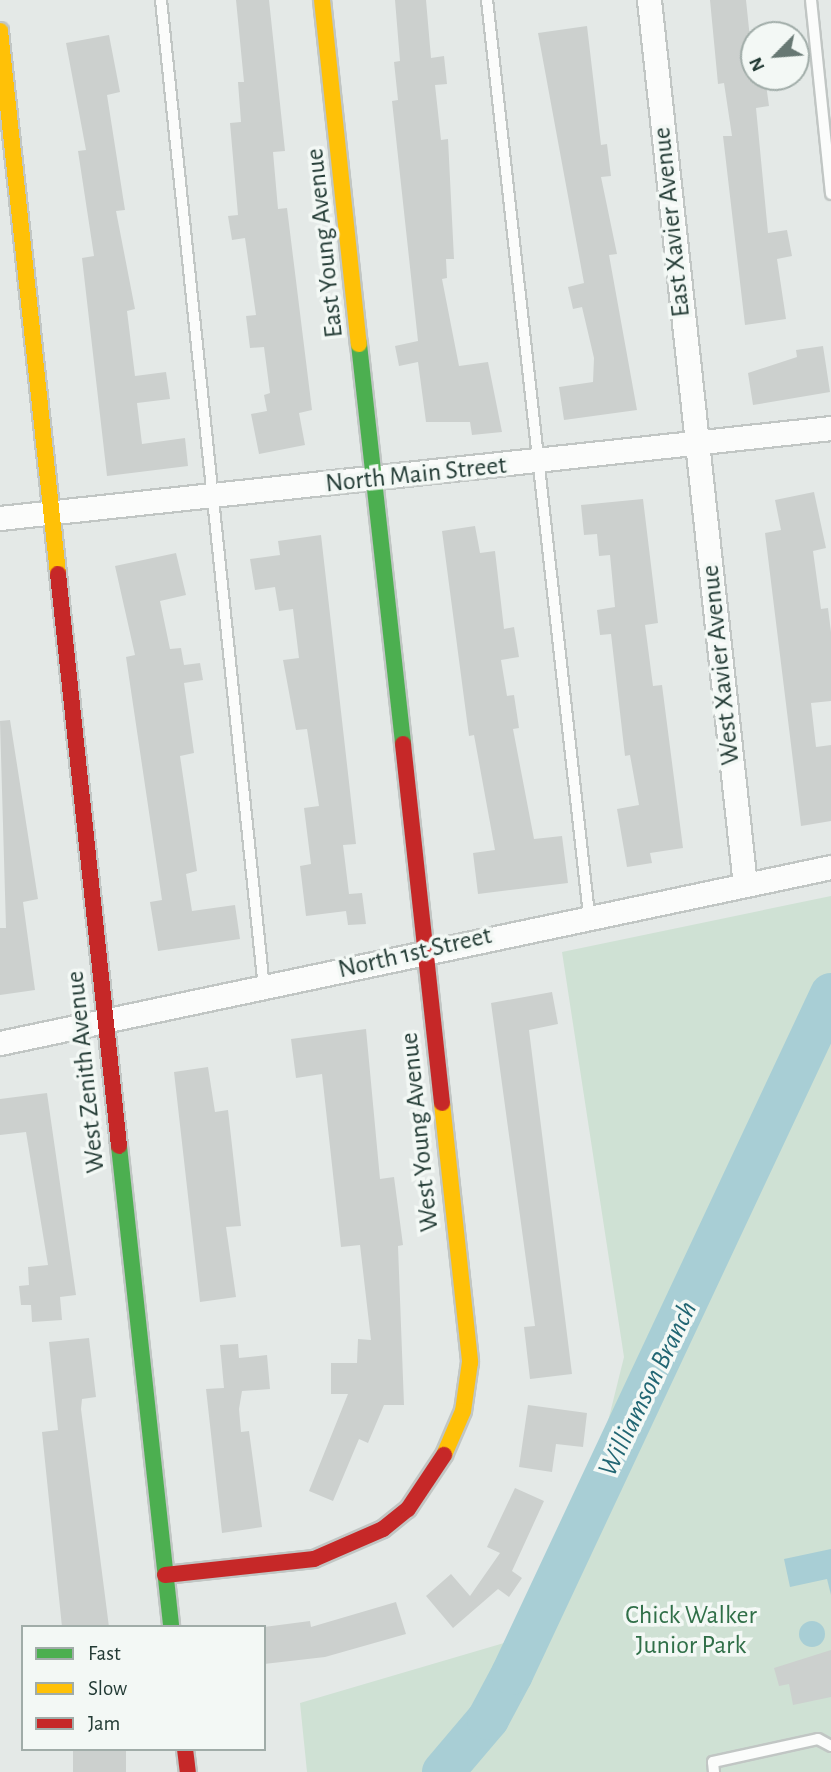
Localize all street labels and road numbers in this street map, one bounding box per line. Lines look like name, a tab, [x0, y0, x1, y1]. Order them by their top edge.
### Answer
street label: East Xavier Avenue	[647, 125, 697, 319]
street label: East Young Avenue	[300, 147, 350, 339]
street label: North Main Street	[324, 450, 508, 500]
street label: West Xavier Avenue	[695, 563, 747, 767]
street label: North 1st Street	[335, 920, 495, 986]
street label: West Zenith Avenue	[60, 969, 112, 1175]
street label: West Young Avenue	[394, 1031, 446, 1233]

